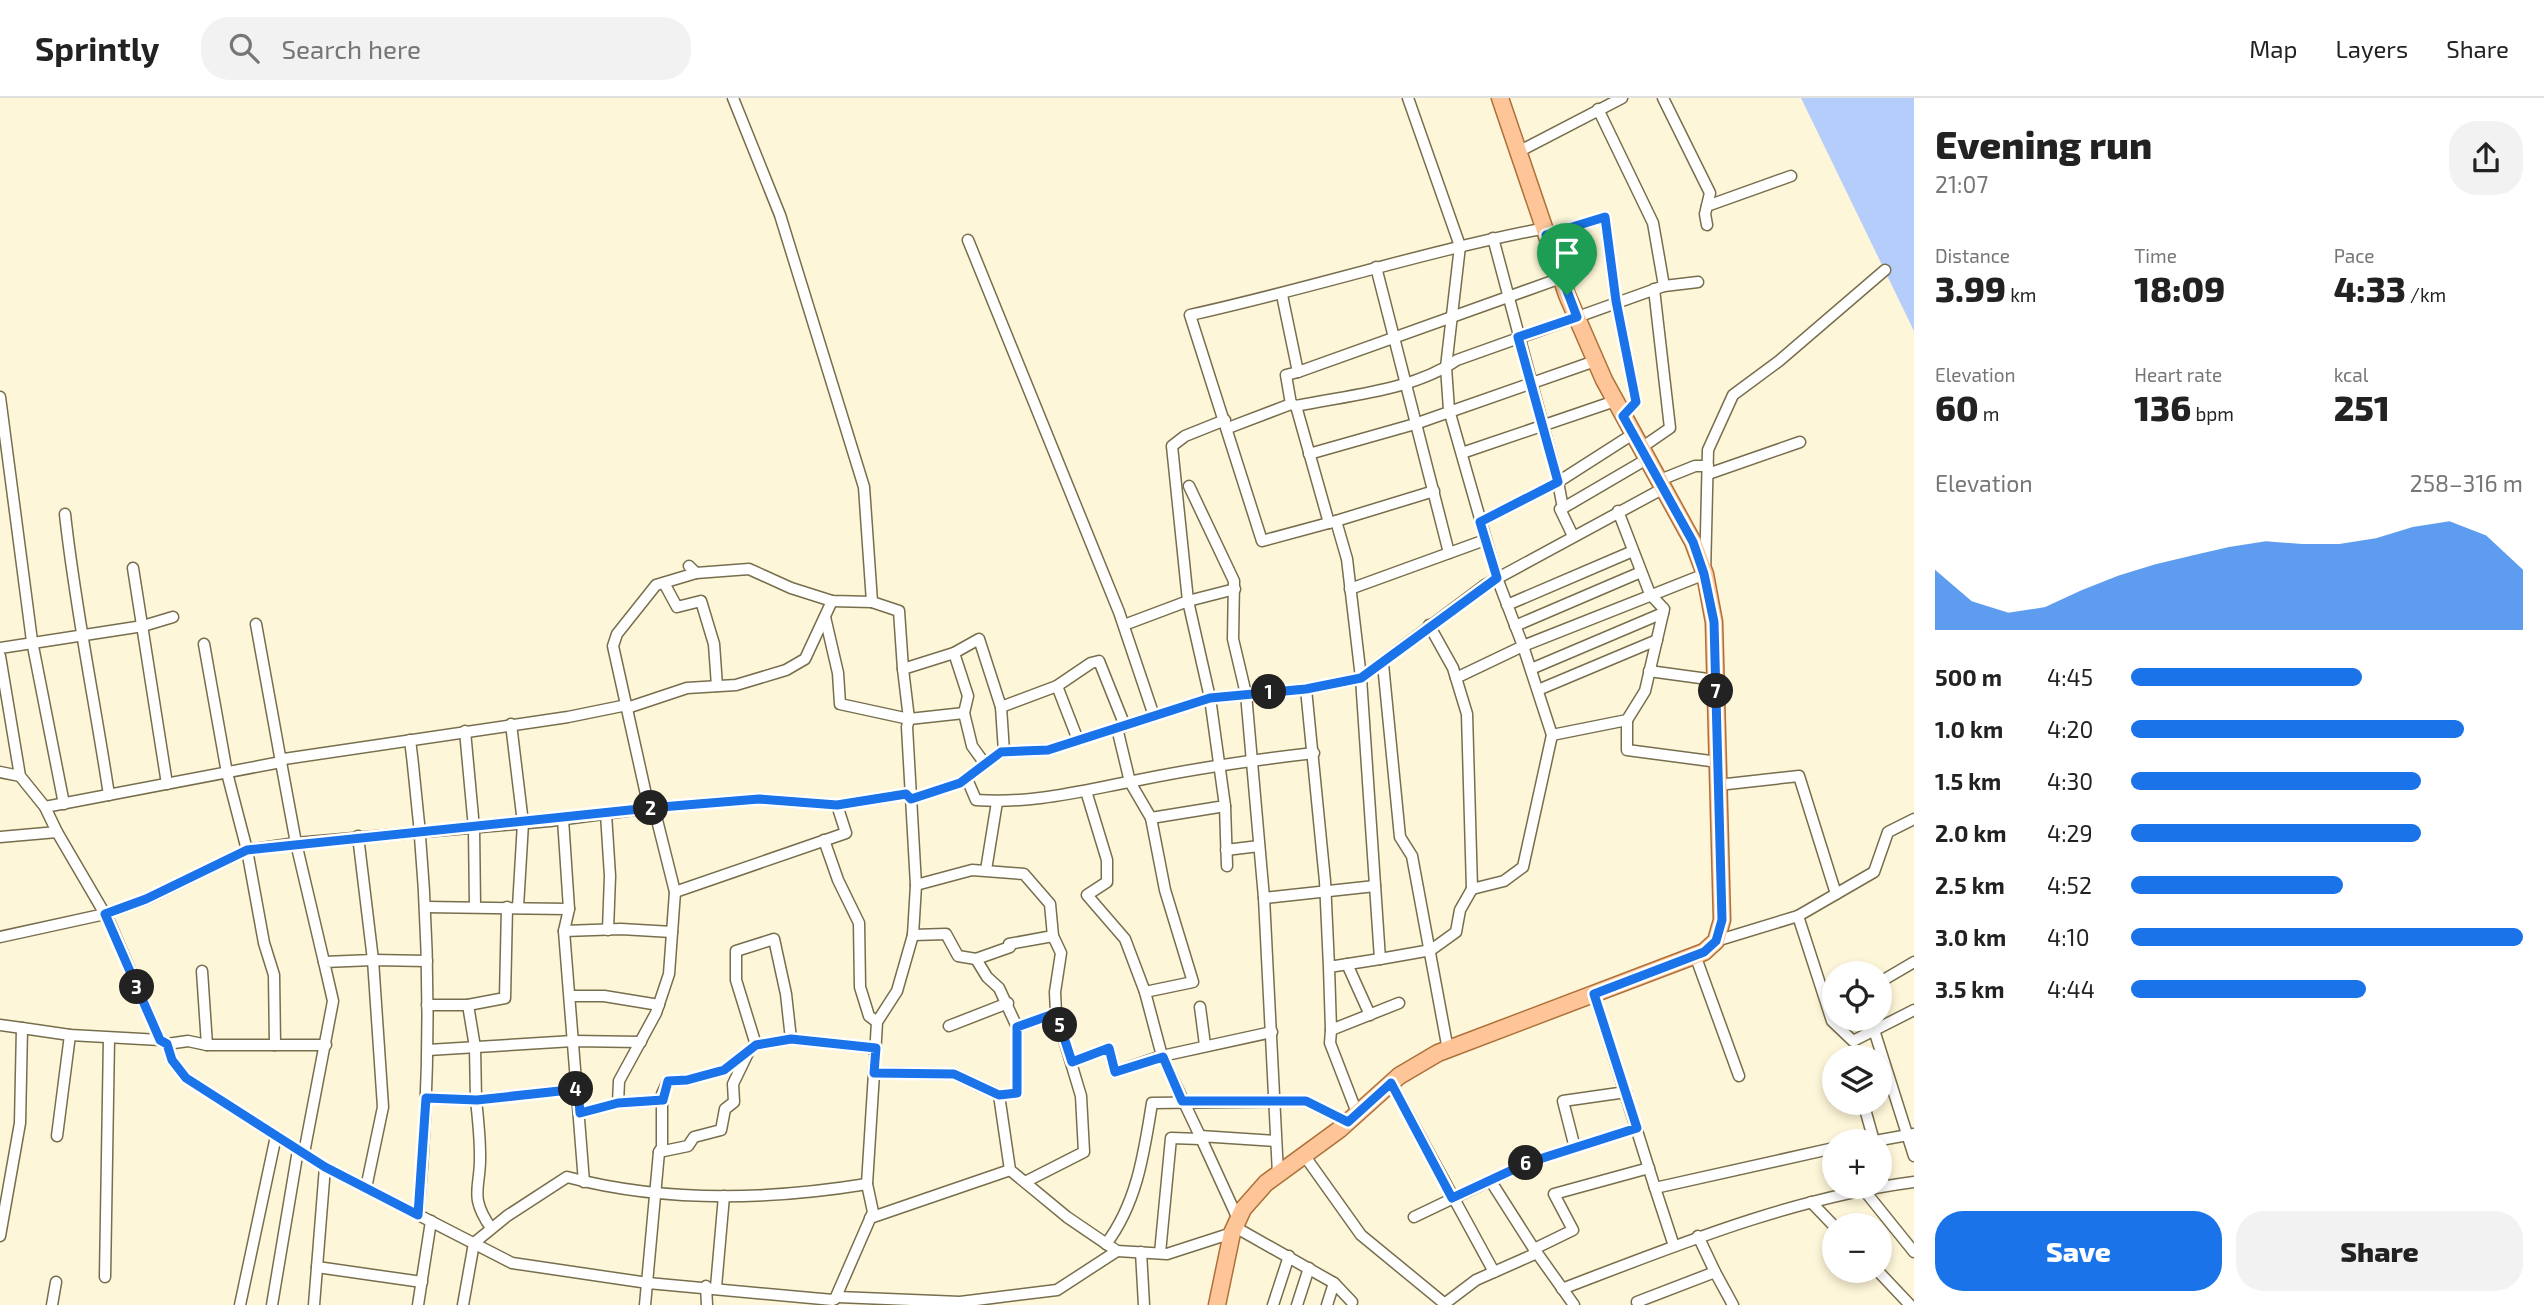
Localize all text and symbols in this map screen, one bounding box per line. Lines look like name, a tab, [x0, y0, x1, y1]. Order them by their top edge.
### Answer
search box	[201, 17, 691, 80]
text: Sprintly	[35, 28, 159, 68]
icon: search	[225, 29, 263, 67]
text: Search here	[281, 33, 421, 64]
text: Map	[2249, 34, 2297, 63]
text: Layers	[2335, 34, 2408, 63]
text: Share	[2446, 34, 2509, 63]
text: Evening run	[1935, 121, 2152, 167]
button: share	[2449, 121, 2523, 195]
text: 21:07	[1935, 170, 1988, 198]
pin	[1537, 223, 1597, 295]
icon: arrive	[1548, 234, 1586, 272]
text: Distance	[1935, 244, 2010, 267]
text: Time	[2134, 244, 2177, 267]
text: Pace	[2334, 244, 2375, 267]
text: 3.99	[1935, 267, 2006, 309]
text: 18:09	[2134, 267, 2225, 309]
text: 4:33	[2334, 267, 2406, 309]
text: km	[2006, 283, 2036, 306]
text: /km	[2406, 283, 2446, 306]
text: Elevation	[1935, 363, 2016, 386]
text: Heart rate	[2134, 363, 2222, 386]
text: kcal	[2334, 363, 2368, 386]
text: 60	[1935, 386, 1979, 428]
text: 136	[2134, 386, 2191, 428]
text: 251	[2334, 386, 2390, 428]
text: m	[1979, 402, 2000, 425]
text: bpm	[2191, 402, 2234, 425]
text: Elevation	[1935, 469, 2033, 497]
text: 258–316 m	[2410, 469, 2523, 497]
text: 500 m	[1935, 663, 2002, 691]
text: 4:45	[2047, 663, 2093, 691]
pin: 1	[1252, 674, 1286, 710]
pin: 7	[1698, 674, 1734, 708]
text: 7	[1710, 679, 1721, 702]
text: 1	[1264, 680, 1273, 703]
text: 1.0 km	[1935, 715, 2003, 743]
text: 4:20	[2047, 715, 2093, 743]
text: 1.5 km	[1935, 767, 2001, 795]
text: 4:30	[2047, 767, 2093, 795]
pin: 2	[634, 790, 668, 826]
text: 2	[645, 796, 656, 819]
text: 2.0 km	[1935, 819, 2007, 847]
text: 4:29	[2047, 819, 2093, 847]
text: 2.5 km	[1935, 871, 2005, 899]
text: 4:52	[2047, 871, 2092, 899]
text: 3.0 km	[1935, 923, 2006, 951]
text: 4:10	[2047, 923, 2090, 951]
map controls	[1822, 961, 1892, 1283]
button: locate	[1822, 961, 1892, 1031]
pin: 3	[120, 970, 154, 1004]
text: 3	[131, 975, 142, 998]
text: 3.5 km	[1935, 975, 2004, 1003]
text: 4:44	[2047, 975, 2095, 1003]
pin: 5	[1042, 1007, 1078, 1042]
text: 5	[1054, 1013, 1065, 1036]
button: layers	[1822, 1045, 1892, 1115]
pin: 4	[558, 1072, 594, 1107]
text: 4	[569, 1077, 582, 1100]
button: +	[1822, 1129, 1892, 1199]
pin: 6	[1508, 1146, 1544, 1180]
text: 6	[1520, 1151, 1531, 1174]
button: Save	[1935, 1211, 2222, 1291]
button: Share	[2236, 1211, 2523, 1291]
button: −	[1822, 1213, 1892, 1283]

